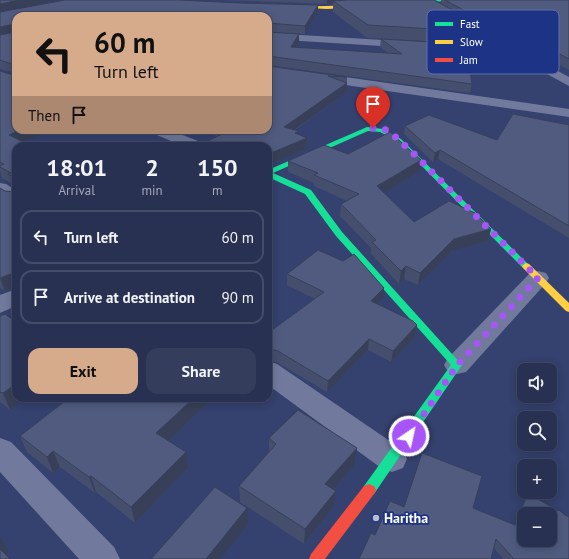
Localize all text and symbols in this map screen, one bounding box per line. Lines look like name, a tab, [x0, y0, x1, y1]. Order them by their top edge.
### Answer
legend	[427, 10, 559, 74]
text: Fast	[460, 17, 480, 31]
text: 60 m	[94, 24, 155, 61]
icon: left	[28, 28, 80, 80]
text: Slow	[460, 35, 483, 49]
text: Jam	[459, 53, 478, 67]
text: Turn left	[94, 60, 159, 83]
pin	[356, 87, 390, 128]
icon: arrive	[362, 93, 384, 115]
icon: arrive	[68, 104, 90, 126]
text: Then	[28, 106, 60, 125]
text: 18:01	[46, 152, 107, 183]
text: 2	[145, 152, 159, 183]
text: 150	[197, 152, 238, 183]
text: Arrival	[59, 182, 95, 199]
text: min	[141, 182, 163, 199]
text: m	[212, 182, 223, 199]
icon: left	[30, 226, 52, 248]
text: Turn left	[64, 228, 118, 247]
text: 60 m	[221, 228, 254, 247]
icon: arrive	[30, 286, 52, 308]
text: Arrive at destination	[64, 288, 195, 307]
text: 90 m	[221, 288, 254, 307]
button: Exit	[28, 348, 138, 394]
button: Share	[146, 348, 256, 394]
map controls	[517, 363, 557, 547]
button: sound	[517, 363, 557, 403]
button: search	[517, 411, 557, 451]
position arrow	[388, 415, 430, 457]
button: +	[517, 459, 557, 499]
button: −	[517, 507, 557, 547]
place label: Haritha	[384, 509, 428, 527]
marker: Haritha	[371, 513, 381, 523]

